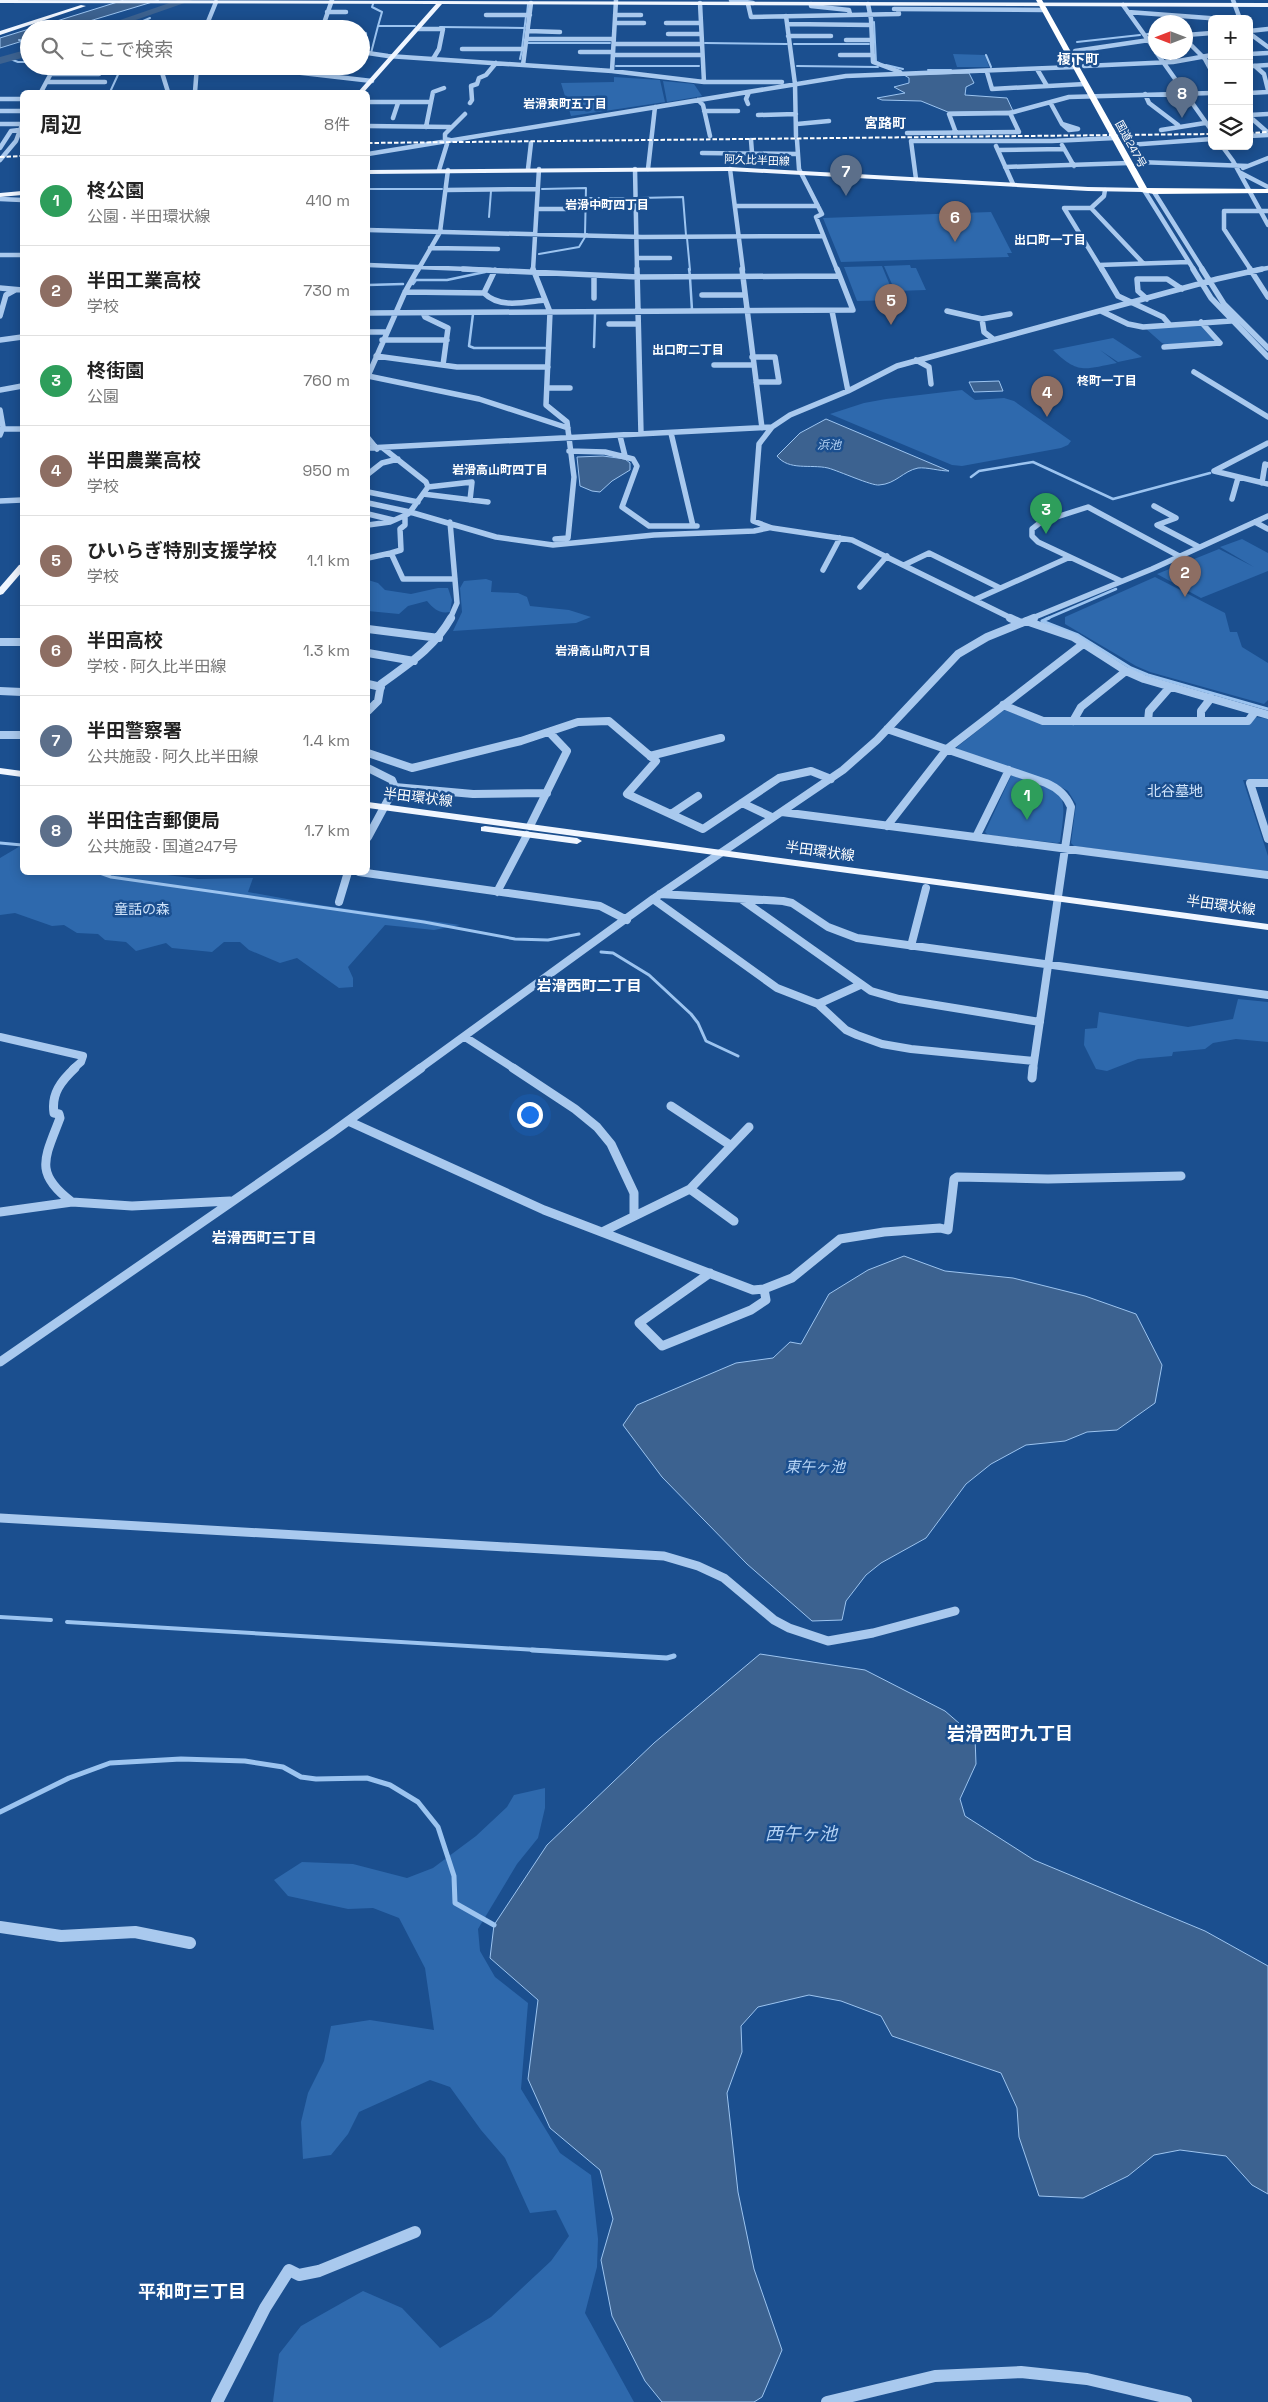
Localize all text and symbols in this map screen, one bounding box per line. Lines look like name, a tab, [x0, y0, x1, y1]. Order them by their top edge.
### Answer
north arrow	[1148, 15, 1193, 60]
map controls	[1208, 15, 1253, 150]
button: +	[1208, 15, 1253, 60]
search box	[20, 20, 370, 75]
icon: search	[38, 34, 66, 62]
text: ここで検索	[78, 37, 173, 62]
district label: 榎下町	[1057, 50, 1099, 68]
button: −	[1208, 60, 1253, 105]
pin: 8	[1166, 77, 1198, 118]
district label: 岩滑東町五丁目	[523, 96, 607, 112]
button: layers	[1208, 105, 1253, 150]
text: 周辺	[40, 111, 82, 138]
text: 8件	[324, 114, 350, 135]
district label: 宮路町	[864, 114, 906, 132]
street label: 国道247号	[1112, 118, 1150, 170]
street label: 阿久比半田線	[724, 152, 790, 168]
pin: 7	[830, 155, 862, 196]
text: 柊公園	[87, 178, 144, 203]
text: 1	[52, 190, 60, 211]
text: 410 m	[306, 190, 350, 211]
district label: 岩滑中町四丁目	[565, 197, 649, 213]
pin: 6	[939, 201, 971, 242]
text: 公園 · 半田環状線	[87, 206, 210, 227]
district label: 出口町一丁目	[1014, 232, 1086, 248]
text: 半田工業高校	[87, 268, 201, 293]
text: 2	[51, 280, 61, 301]
text: 730 m	[303, 280, 350, 301]
pin: 5	[875, 284, 907, 325]
text: 学校	[87, 296, 119, 317]
district label: 出口町二丁目	[652, 342, 724, 358]
text: 柊街園	[87, 358, 144, 383]
text: 3	[51, 370, 61, 391]
text: 760 m	[303, 370, 350, 391]
district label: 柊町一丁目	[1077, 373, 1137, 389]
pin: 4	[1031, 376, 1063, 417]
text: 公園	[87, 386, 119, 407]
water label: 浜池	[817, 437, 842, 453]
text: 半田農業高校	[87, 448, 201, 473]
text: 4	[51, 460, 61, 481]
text: 950 m	[302, 460, 350, 481]
district label: 岩滑高山町四丁目	[452, 462, 548, 478]
text: 学校	[87, 476, 119, 497]
pin: 3	[1030, 493, 1062, 534]
text: ひいらぎ特別支援学校	[87, 538, 277, 563]
text: 5	[51, 550, 61, 571]
text: 1.1 km	[307, 550, 350, 571]
pin: 2	[1169, 556, 1201, 597]
text: 学校	[87, 566, 119, 587]
text: 半田高校	[87, 628, 163, 653]
text: 6	[51, 640, 61, 661]
text: 1.3 km	[303, 640, 350, 661]
district label: 岩滑高山町八丁目	[555, 643, 651, 659]
text: 学校 · 阿久比半田線	[87, 656, 226, 677]
text: 半田警察署	[87, 718, 182, 743]
text: 7	[52, 730, 60, 751]
text: 1.4 km	[303, 730, 350, 751]
text: 公共施設 · 阿久比半田線	[87, 746, 258, 767]
pin: 1	[1011, 779, 1043, 820]
park label: 北谷墓地	[1147, 782, 1203, 800]
street label: 半田環状線	[382, 784, 454, 810]
text: 半田住吉郵便局	[87, 808, 220, 833]
text: 8	[51, 820, 61, 841]
text: 1.7 km	[304, 820, 350, 841]
text: 公共施設 · 国道247号	[87, 836, 238, 857]
street label: 半田環状線	[784, 837, 856, 865]
street label: 半田環状線	[1185, 891, 1257, 919]
park label: 童話の森	[114, 900, 170, 918]
district label: 岩滑西町二丁目	[536, 976, 642, 995]
your location	[517, 1102, 543, 1128]
district label: 岩滑西町三丁目	[211, 1228, 317, 1247]
water label: 東午ヶ池	[785, 1457, 847, 1476]
district label: 岩滑西町九丁目	[947, 1722, 1073, 1745]
water label: 西午ヶ池	[765, 1822, 839, 1845]
district label: 平和町三丁目	[138, 2280, 246, 2303]

